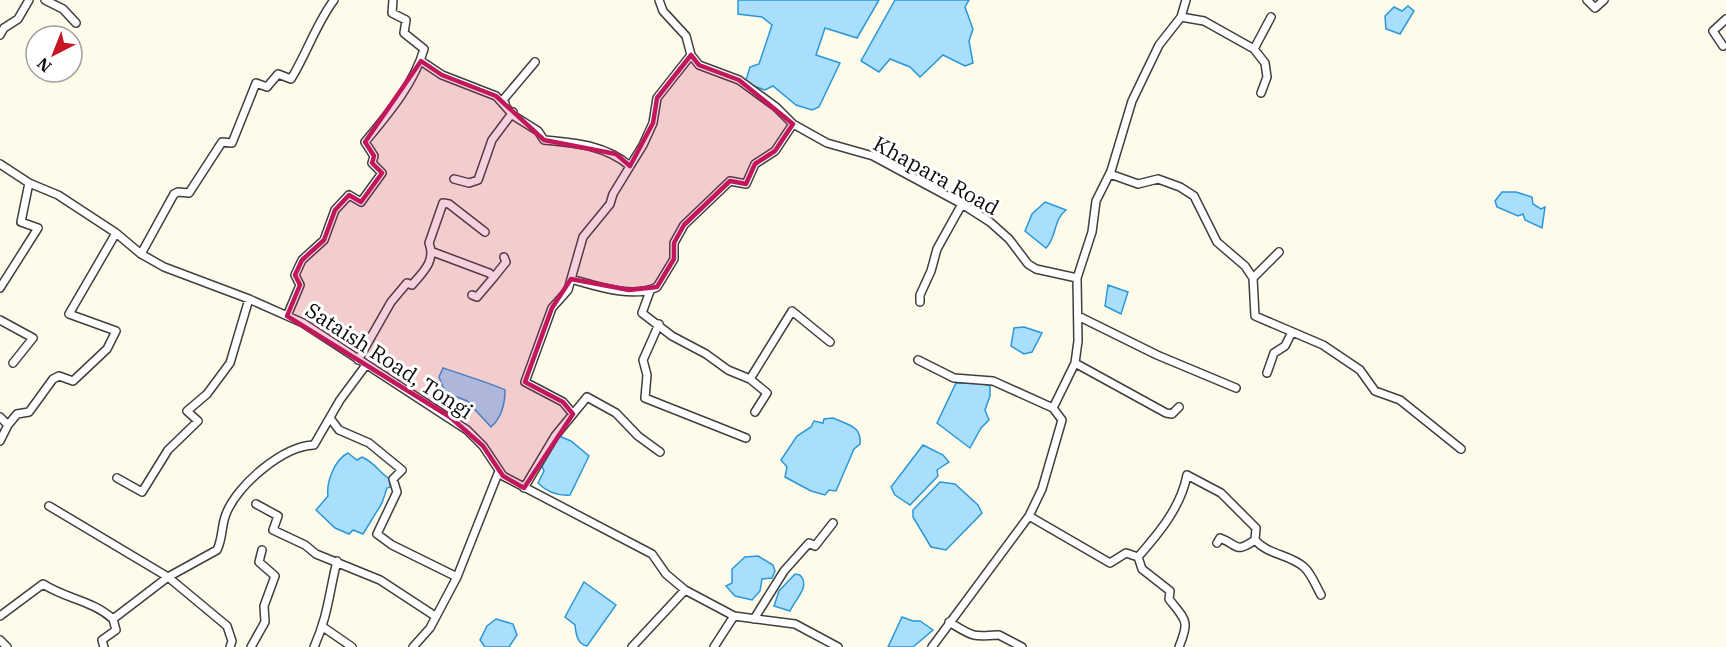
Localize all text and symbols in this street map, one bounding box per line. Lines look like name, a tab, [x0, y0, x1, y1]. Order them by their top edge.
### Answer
north arrow	[24, 24, 84, 84]
text: N	[33, 53, 55, 77]
street label: Khapara Road	[869, 129, 1005, 221]
street label: Sataish Road, Tongi	[300, 296, 479, 425]

